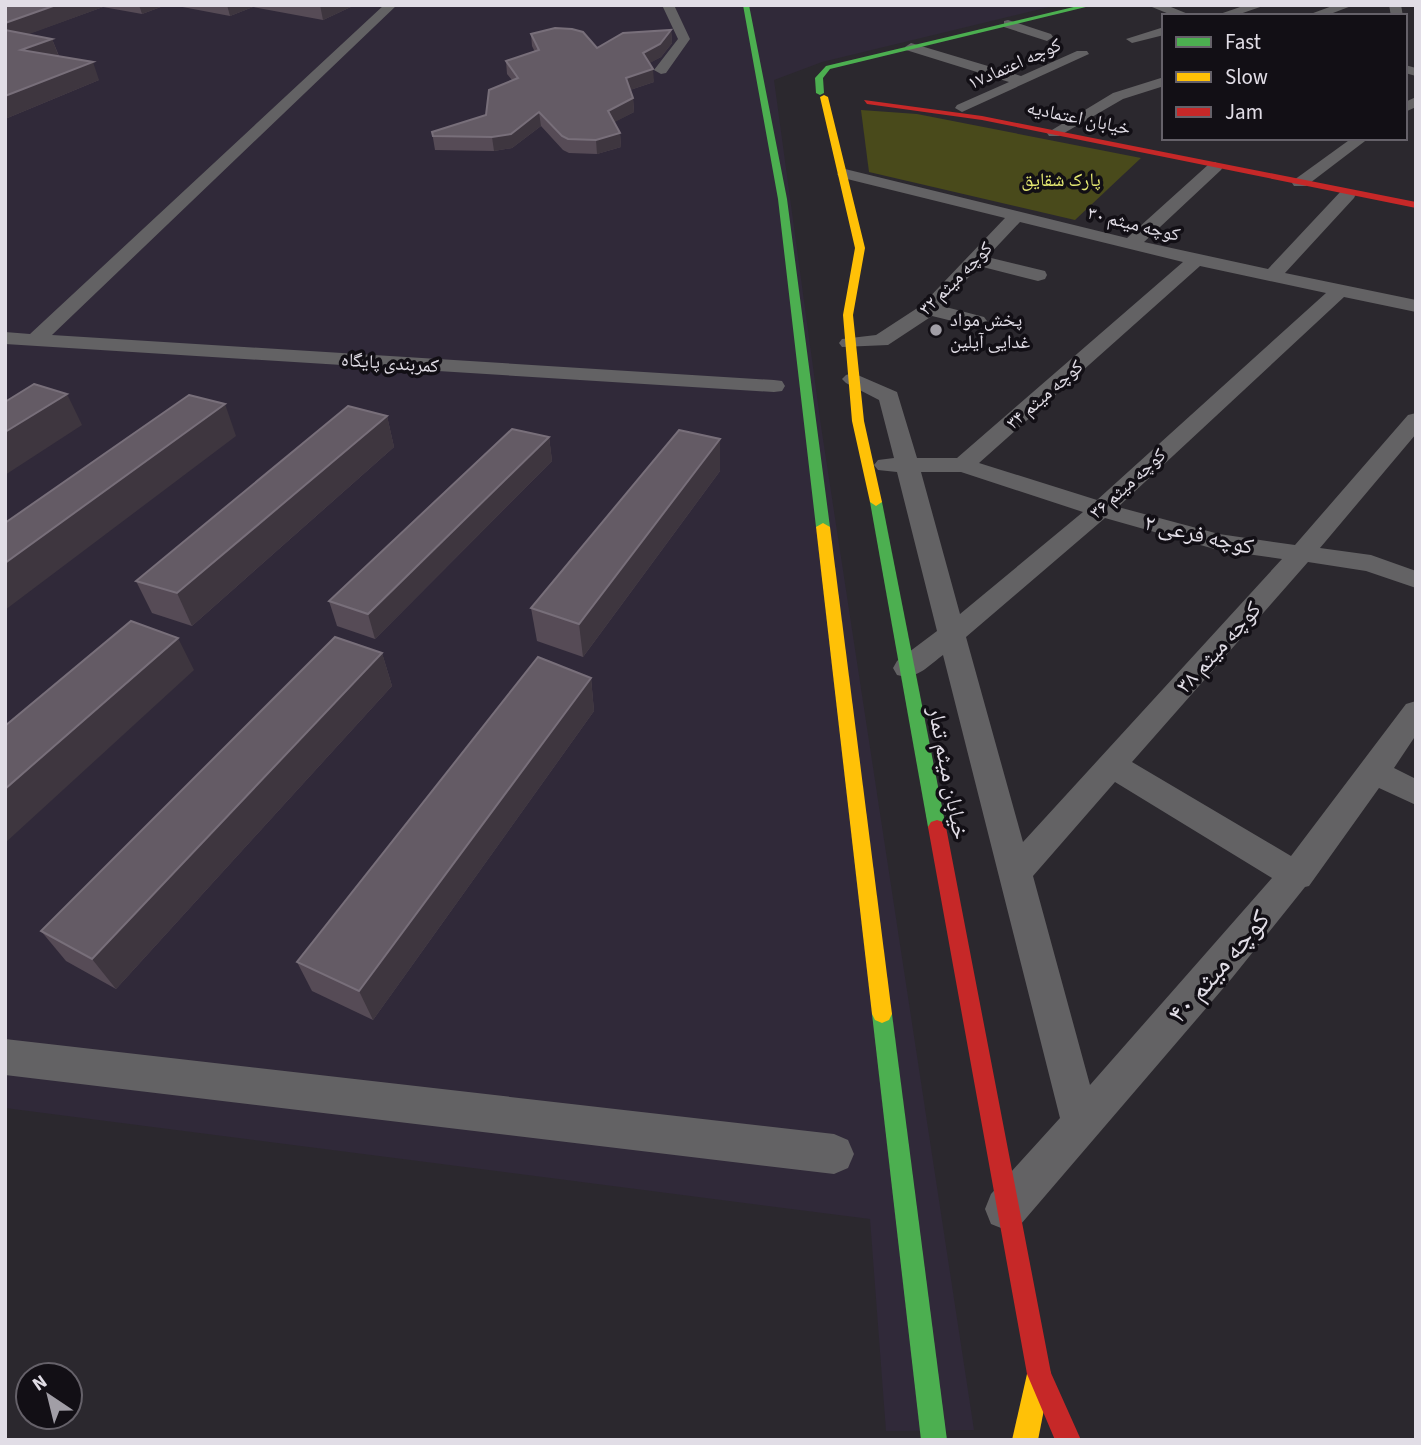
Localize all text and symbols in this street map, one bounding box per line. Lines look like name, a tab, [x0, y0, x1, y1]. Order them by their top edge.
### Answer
legend	[1162, 14, 1407, 140]
text: Fast	[1225, 27, 1261, 57]
street label: کوچه اعتماد۱۷	[964, 32, 1066, 97]
text: Slow	[1225, 62, 1268, 92]
street label: خیابان اعتمادیه	[1024, 94, 1133, 143]
text: Jam	[1225, 97, 1263, 127]
park label: پارک شقایق	[1021, 167, 1101, 194]
street label: کوچه میثم ۳۰	[1085, 200, 1183, 249]
street label: کوچه میثم ۳۲	[913, 236, 999, 322]
place label: پخش مواد غدایی آیلین	[950, 307, 1031, 356]
marker: پخش مواد غدایی آیلین	[928, 322, 944, 338]
street label: کمربندی پایگاه	[340, 347, 440, 380]
street label: کوچه میثم ۳۴	[1000, 354, 1090, 436]
street label: کوچه میثم ۳۶	[1084, 442, 1172, 526]
street label: کوچه فرعی ۲	[1141, 506, 1257, 563]
street label: کوچه میثم ۳۸	[1168, 593, 1269, 701]
street label: خیابان میثم تمار	[919, 703, 978, 842]
street label: کوچه میثم ۴۰	[1158, 901, 1280, 1032]
north arrow	[14, 1361, 84, 1431]
text: N	[27, 1369, 53, 1398]

